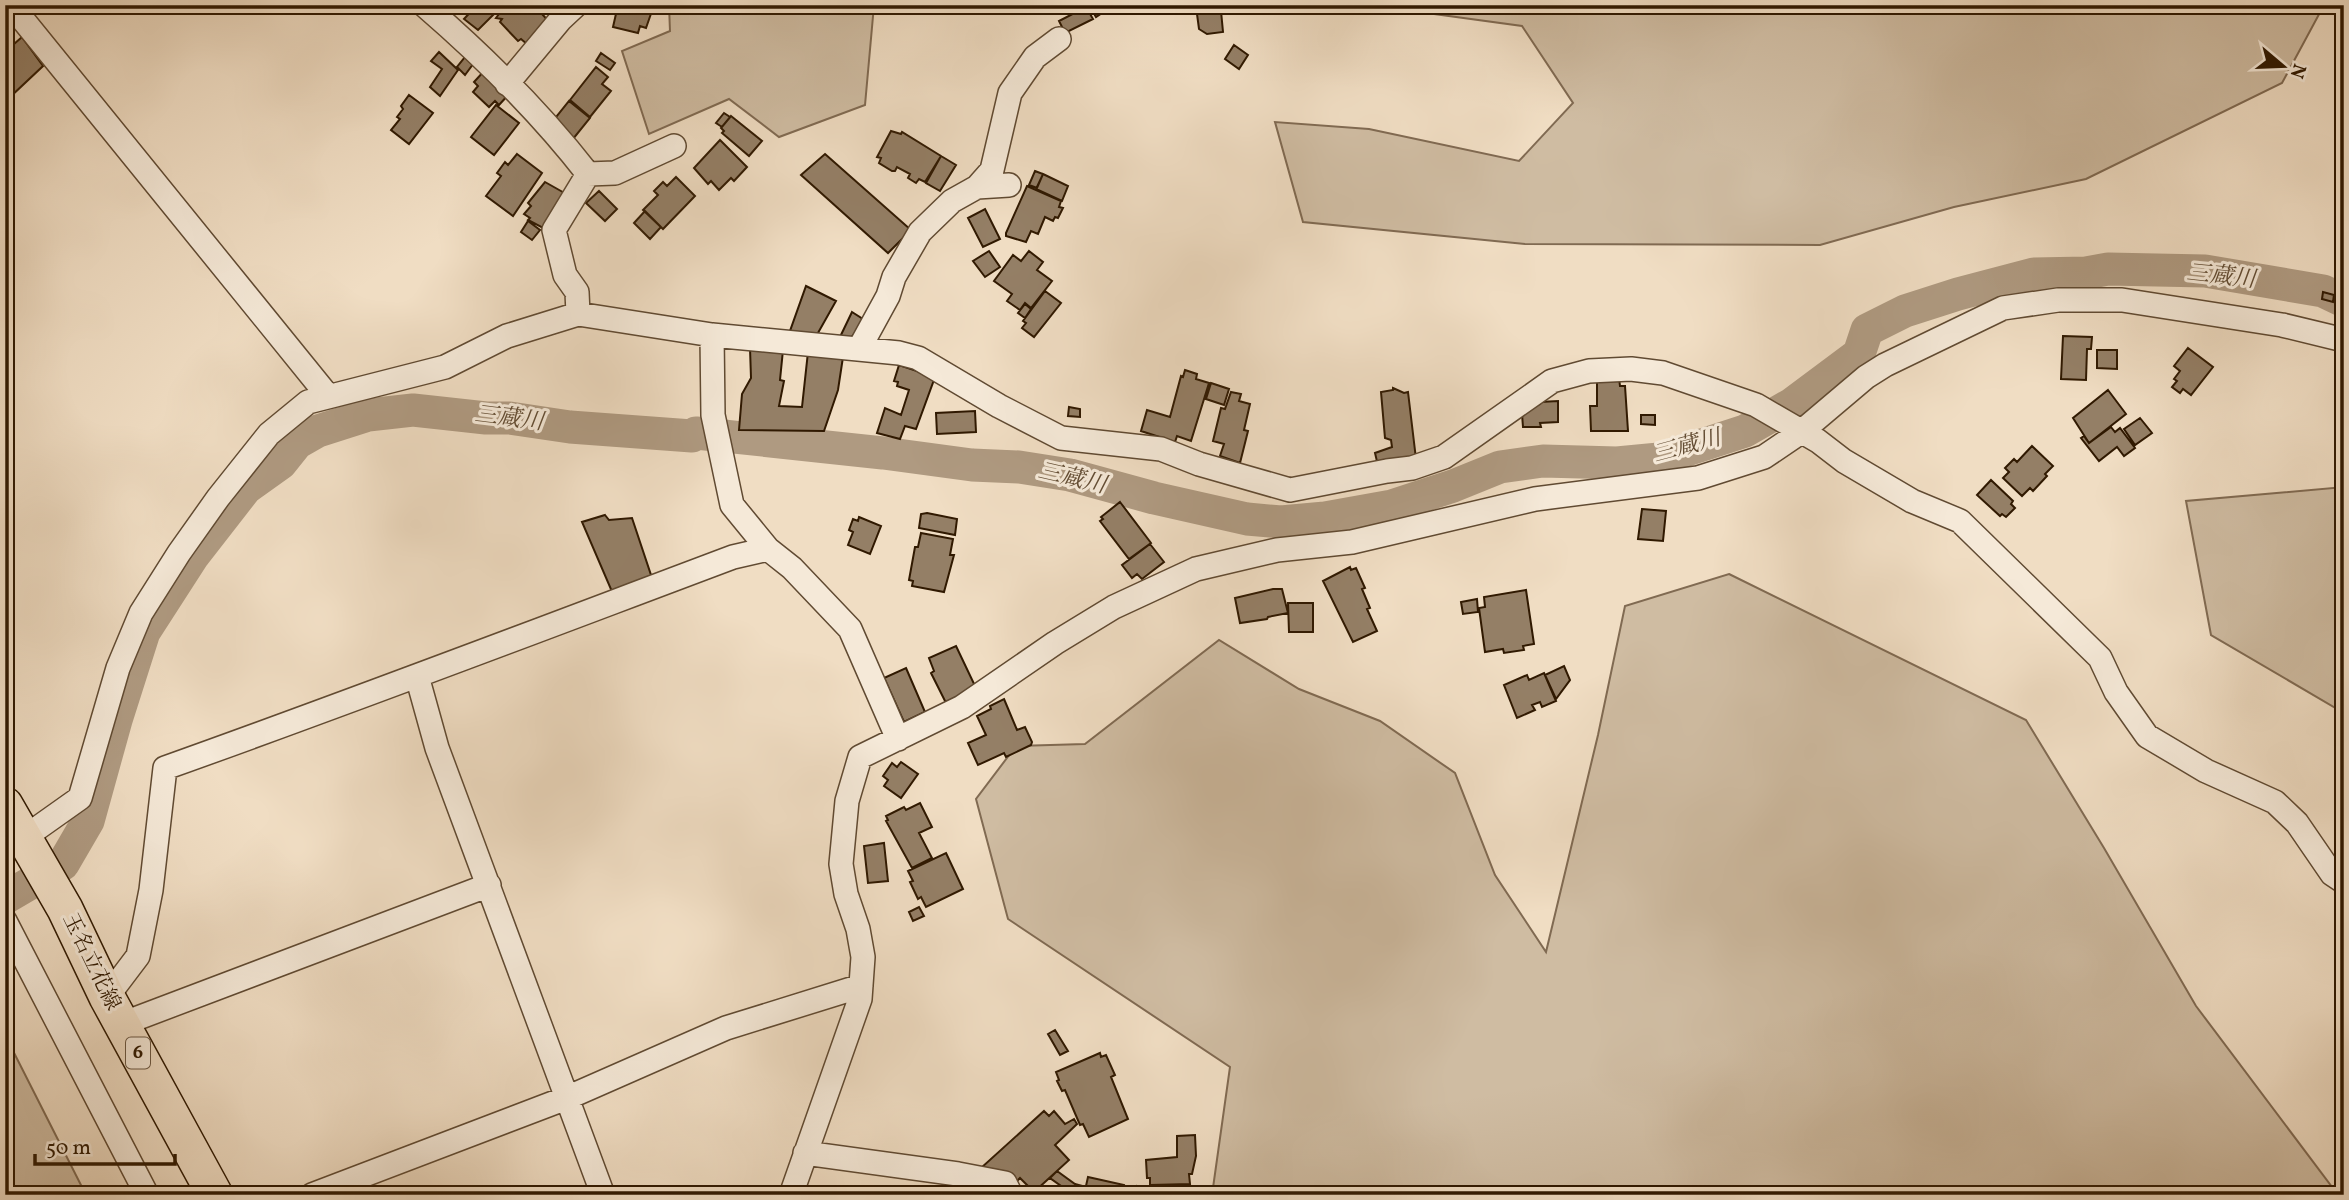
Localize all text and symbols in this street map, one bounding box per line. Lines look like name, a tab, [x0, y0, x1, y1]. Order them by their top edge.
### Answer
north arrow	[2248, 32, 2318, 102]
text: N	[2283, 60, 2312, 82]
water label: 三蔵川	[2185, 257, 2260, 297]
water label: 三蔵川	[473, 399, 548, 439]
water label: 三蔵川	[1650, 422, 1727, 471]
water label: 三蔵川	[1035, 456, 1112, 503]
street label: 玉名立花線	[55, 908, 127, 1016]
road number: 6	[126, 1037, 150, 1068]
scale bar	[35, 1123, 175, 1167]
text: 50 m	[46, 1134, 91, 1163]

